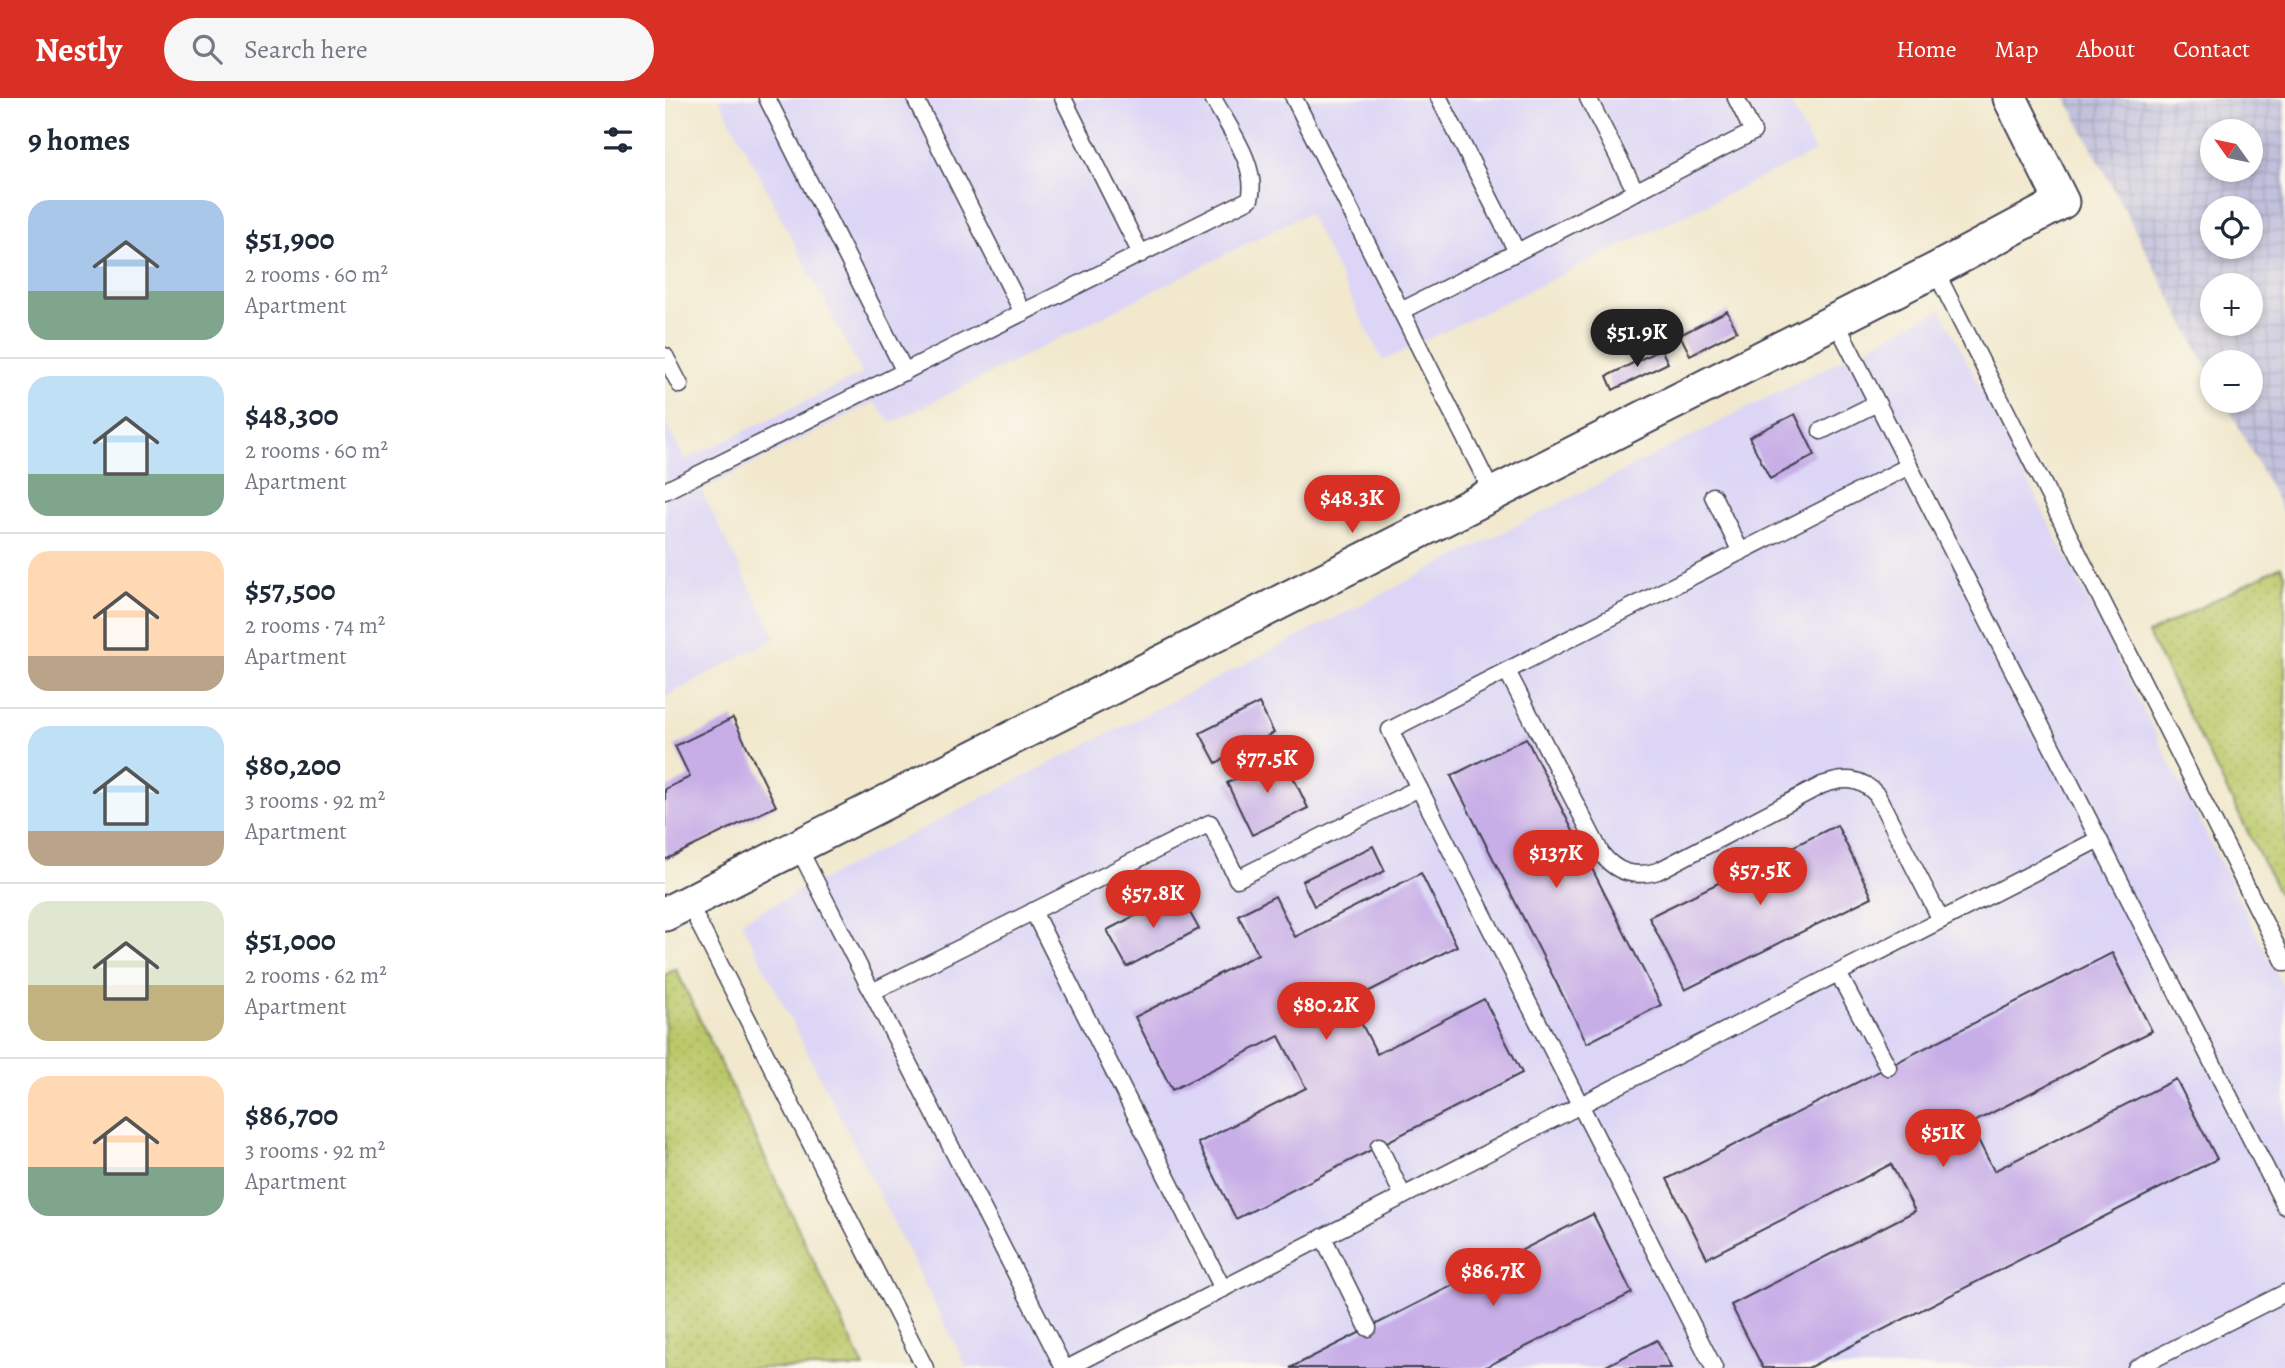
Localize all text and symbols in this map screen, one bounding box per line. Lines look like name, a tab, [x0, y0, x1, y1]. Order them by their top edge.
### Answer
search box	[164, 18, 654, 81]
text: Nestly	[35, 27, 122, 72]
icon: search	[188, 30, 226, 68]
text: Search here	[244, 32, 368, 67]
text: Home	[1896, 33, 1957, 65]
text: Map	[1995, 33, 2039, 65]
text: About	[2077, 33, 2135, 65]
text: Contact	[2173, 33, 2250, 65]
north arrow	[2200, 119, 2263, 182]
map controls	[2200, 119, 2263, 413]
text: 9 homes	[28, 120, 130, 160]
icon: filters	[599, 121, 637, 159]
button: locate	[2200, 196, 2263, 259]
text: $51,900	[245, 219, 335, 259]
icon: home	[84, 228, 168, 312]
text: 2 rooms · 60 m²	[245, 259, 388, 290]
button: +	[2200, 273, 2263, 336]
text: Apartment	[245, 290, 347, 321]
pin: $51.9K	[1580, 310, 1694, 369]
text: $51.9K	[1607, 316, 1667, 347]
button: −	[2200, 350, 2263, 413]
text: $48,300	[245, 395, 339, 435]
icon: home	[84, 404, 168, 488]
text: 2 rooms · 60 m²	[245, 435, 388, 466]
text: Apartment	[245, 466, 347, 497]
pin: $48.3K	[1295, 476, 1409, 535]
text: $48.3K	[1320, 482, 1384, 513]
text: $57,500	[245, 570, 336, 610]
icon: home	[84, 579, 168, 663]
text: 2 rooms · 74 m²	[245, 610, 385, 641]
text: Apartment	[245, 641, 347, 672]
pin: $77.5K	[1210, 736, 1324, 795]
text: $77.5K	[1236, 742, 1298, 773]
text: $80,200	[245, 745, 341, 785]
icon: home	[84, 754, 168, 838]
text: 3 rooms · 92 m²	[245, 785, 385, 816]
text: Apartment	[245, 816, 347, 847]
pin: $137K	[1507, 830, 1605, 890]
text: $137K	[1529, 837, 1583, 868]
pin: $57.5K	[1703, 848, 1817, 907]
text: $57.5K	[1729, 854, 1791, 885]
pin: $57.8K	[1096, 870, 1210, 930]
text: $57.8K	[1122, 877, 1184, 908]
text: $51,000	[245, 920, 336, 960]
icon: home	[84, 929, 168, 1013]
text: 2 rooms · 62 m²	[245, 960, 387, 991]
pin: $80.2K	[1269, 982, 1383, 1042]
text: $80.2K	[1293, 989, 1359, 1020]
text: Apartment	[245, 991, 347, 1022]
text: $86,700	[245, 1095, 338, 1135]
icon: home	[84, 1104, 168, 1188]
pin: $51K	[1902, 1110, 1984, 1169]
text: $51K	[1921, 1116, 1965, 1147]
text: 3 rooms · 92 m²	[245, 1135, 385, 1166]
text: Apartment	[245, 1166, 347, 1197]
pin: $86.7K	[1436, 1248, 1550, 1308]
text: $86.7K	[1461, 1255, 1525, 1286]

